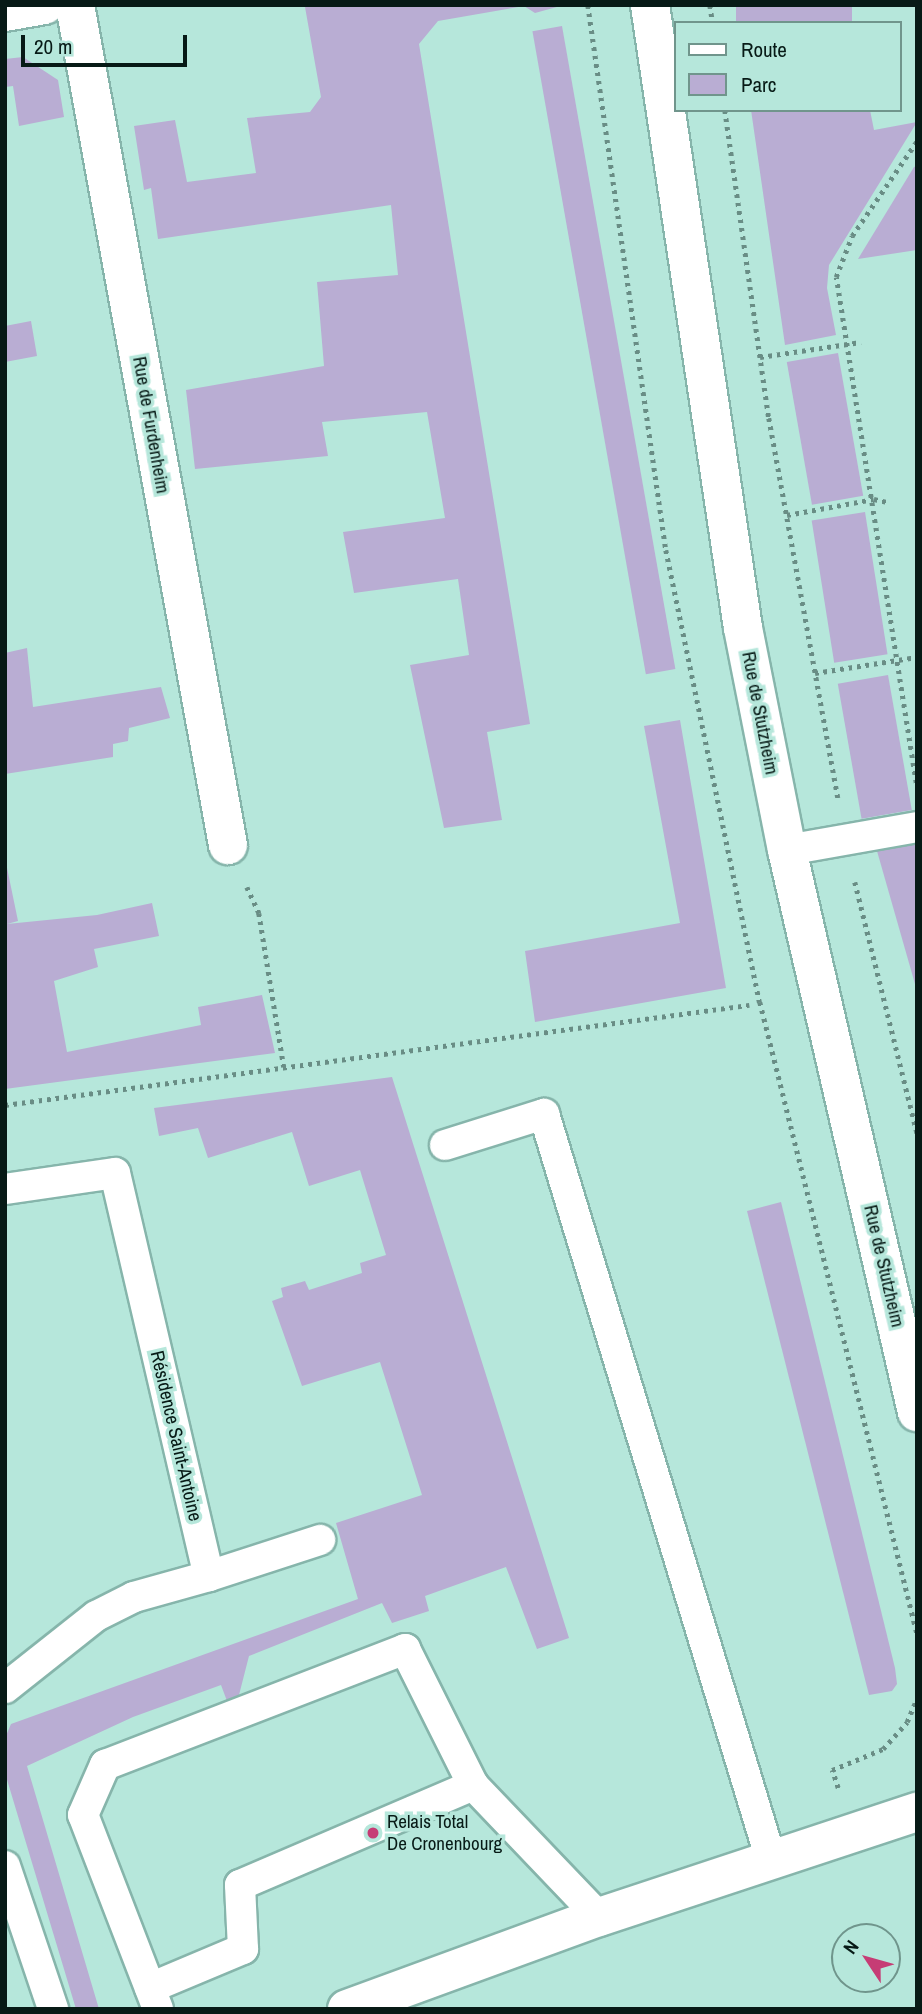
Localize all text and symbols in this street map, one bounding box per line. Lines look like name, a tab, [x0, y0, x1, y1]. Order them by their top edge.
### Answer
scale bar	[24, 21, 191, 65]
legend	[674, 21, 901, 112]
text: 20 m	[34, 32, 72, 61]
text: Route	[741, 35, 787, 64]
text: Parc	[741, 70, 776, 99]
street label: Rue de Furdenheim	[128, 355, 174, 495]
street label: Rue de Stutzheim	[737, 650, 783, 776]
street label: Rue de Stutzheim	[859, 1203, 909, 1329]
street label: Résidence Saint-Antoine	[145, 1349, 207, 1523]
place label: Relais Total De Cronenbourg	[387, 1811, 502, 1855]
marker: Relais Total De Cronenbourg	[365, 1825, 381, 1841]
north arrow	[831, 1923, 901, 1993]
text: N	[837, 1935, 864, 1959]

